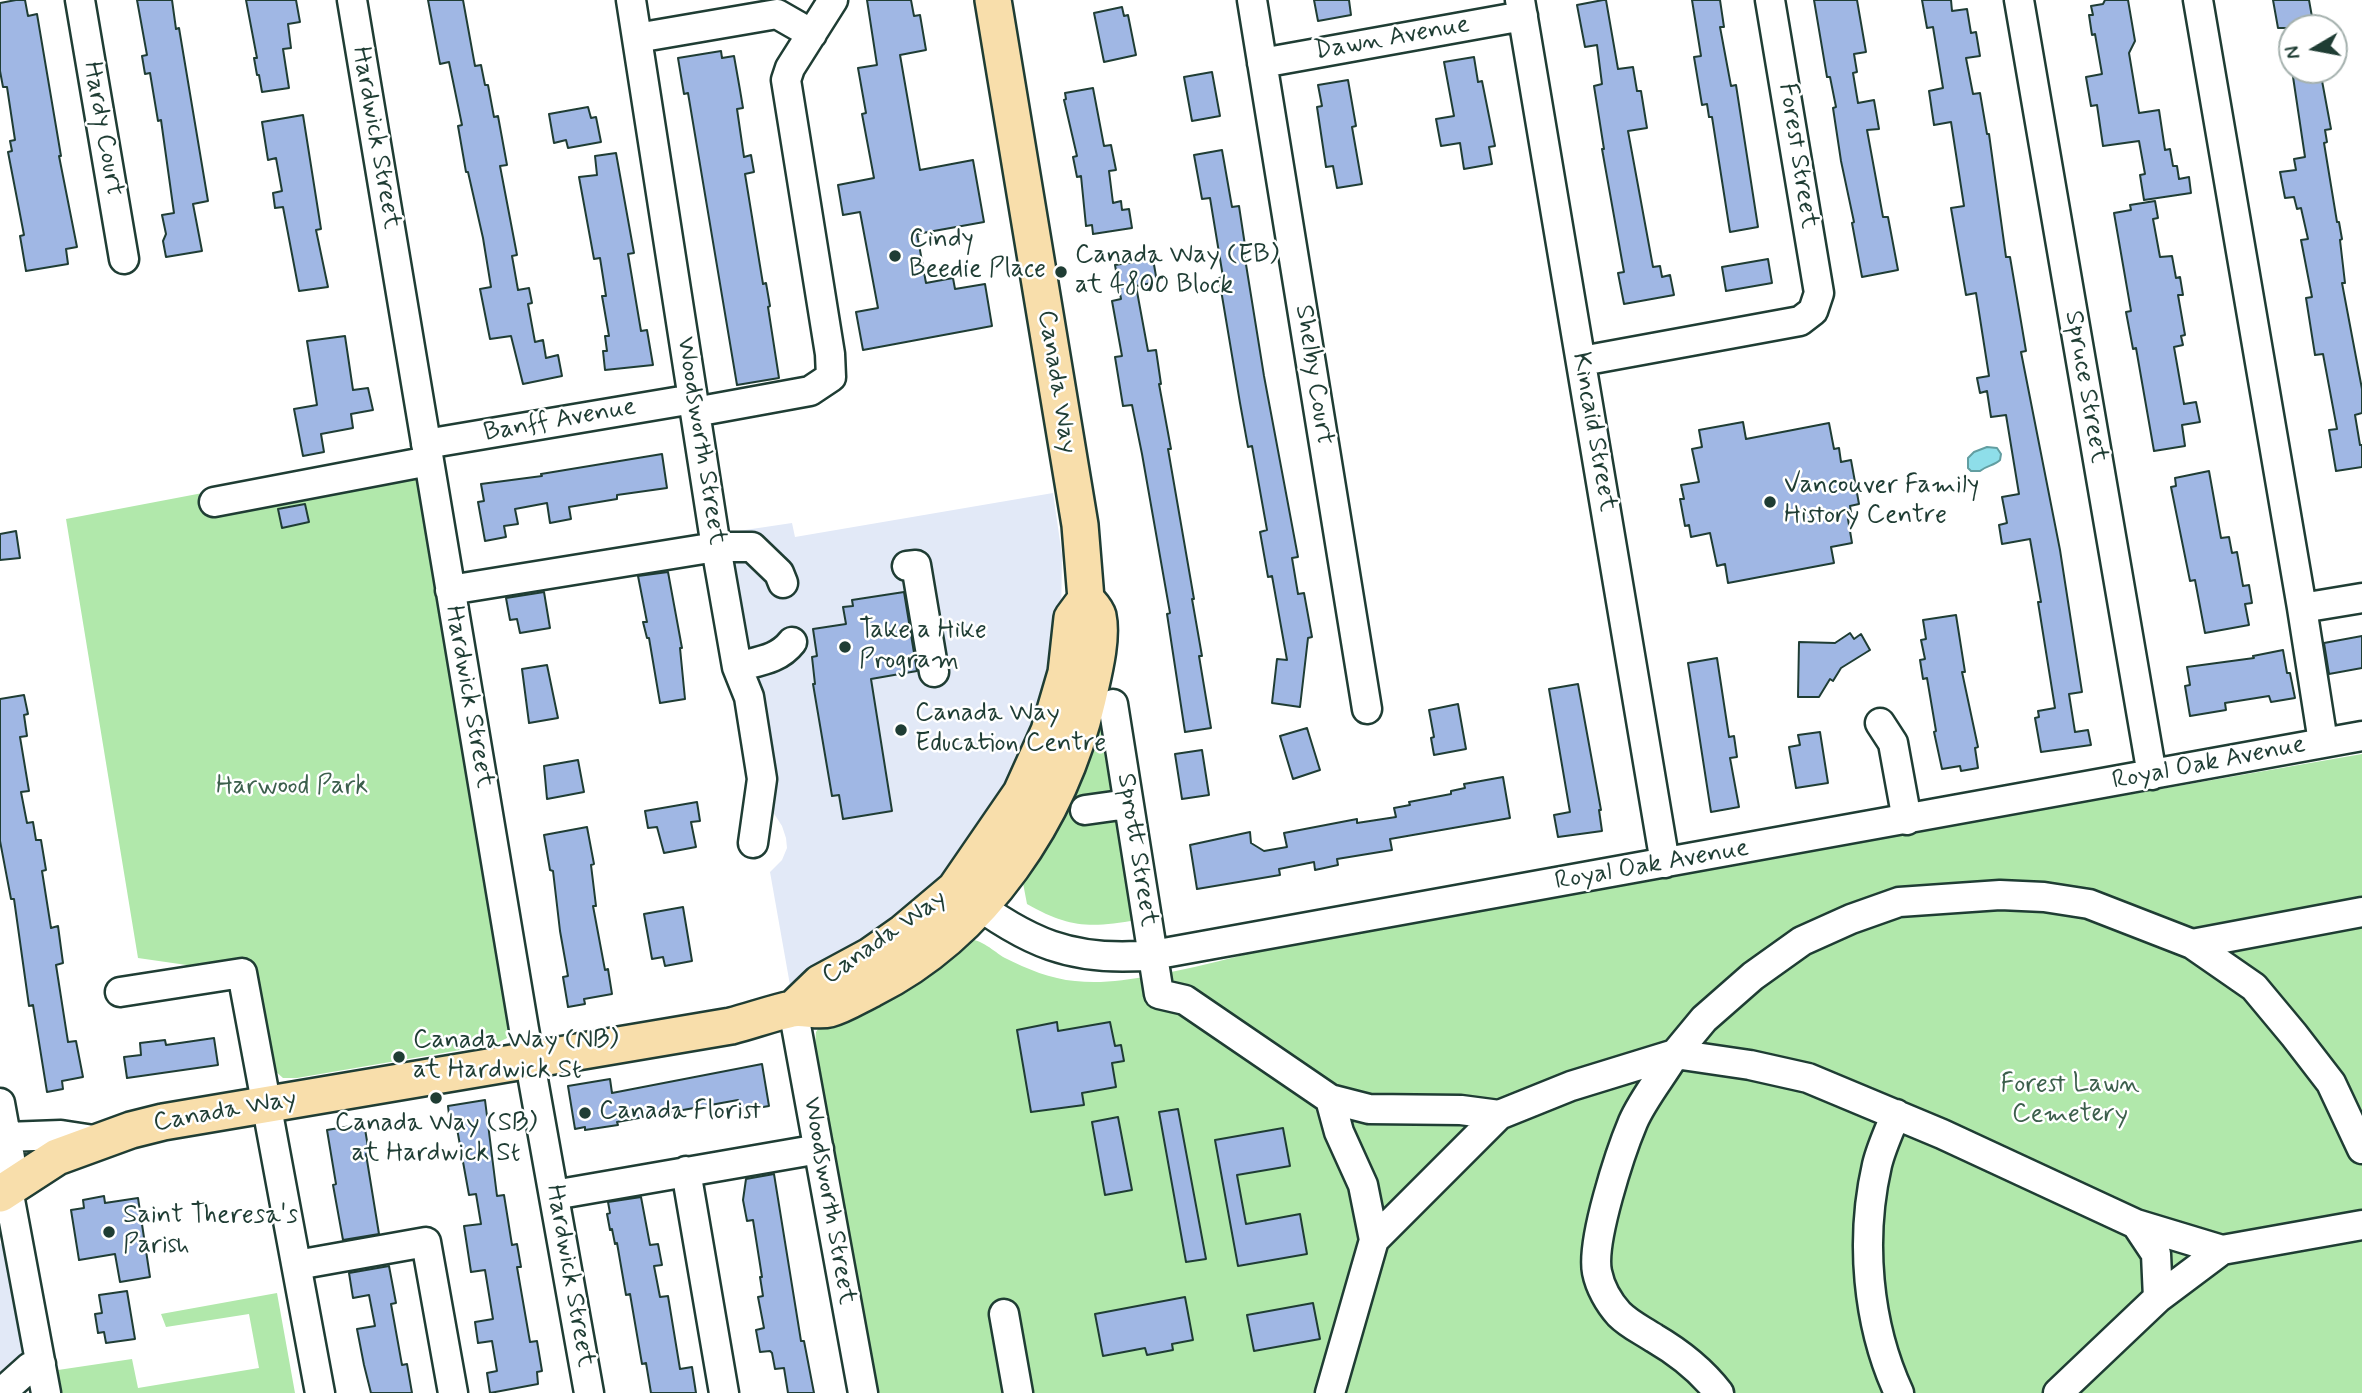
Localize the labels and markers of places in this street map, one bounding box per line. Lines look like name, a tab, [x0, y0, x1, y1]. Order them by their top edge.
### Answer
place label: Cindy Beedie Place	[909, 225, 1046, 286]
place label: Canada Way (EB) at 4800 Block	[1075, 241, 1279, 302]
marker: Cindy Beedie Place	[887, 248, 903, 264]
marker: Canada Way (EB) at 4800 Block	[1053, 264, 1069, 280]
place label: Vancouver Family History Centre	[1784, 471, 1979, 532]
marker: Vancouver Family History Centre	[1762, 494, 1778, 510]
place label: Take a Hike Program	[859, 616, 987, 678]
marker: Take a Hike Program	[837, 639, 853, 655]
place label: Canada Way Education Centre	[915, 699, 1106, 760]
marker: Canada Way Education Centre	[893, 722, 909, 738]
place label: Canada Way (NB) at Hardwick St	[413, 1026, 618, 1088]
marker: Canada Way (NB) at Hardwick St	[391, 1049, 407, 1065]
marker: Canada Way (SB) at Hardwick St	[428, 1090, 444, 1106]
place label: Canada Florist	[599, 1097, 761, 1129]
marker: Canada Florist	[577, 1105, 593, 1121]
place label: Canada Way (SB) at Hardwick St	[335, 1109, 537, 1170]
place label: Saint Theresa's Parish	[123, 1201, 298, 1262]
marker: Saint Theresa's Parish	[101, 1224, 117, 1240]

